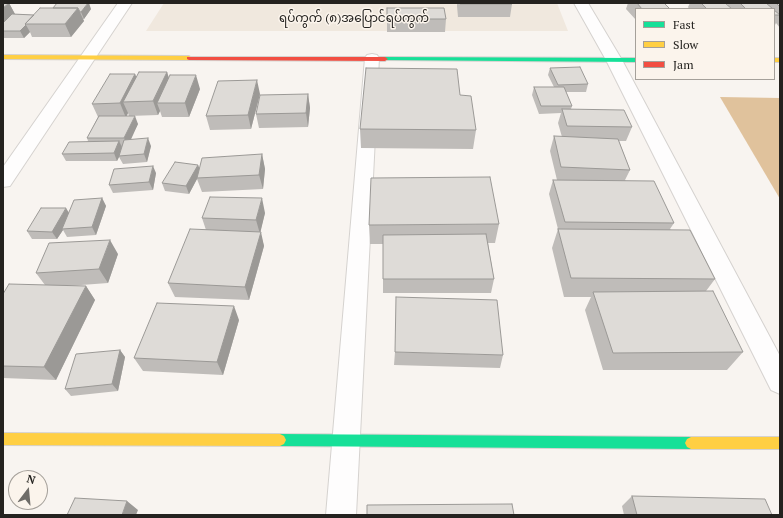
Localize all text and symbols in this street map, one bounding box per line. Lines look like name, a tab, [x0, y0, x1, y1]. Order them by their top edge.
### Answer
legend	[635, 8, 775, 80]
district label: ရပ်ကွက် (၈)အပြောင်ရပ်ကွက်	[279, 12, 429, 26]
text: Fast	[673, 17, 695, 32]
text: Slow	[673, 37, 698, 52]
text: Jam	[673, 57, 694, 72]
north arrow	[8, 470, 48, 510]
text: N	[25, 472, 37, 487]

